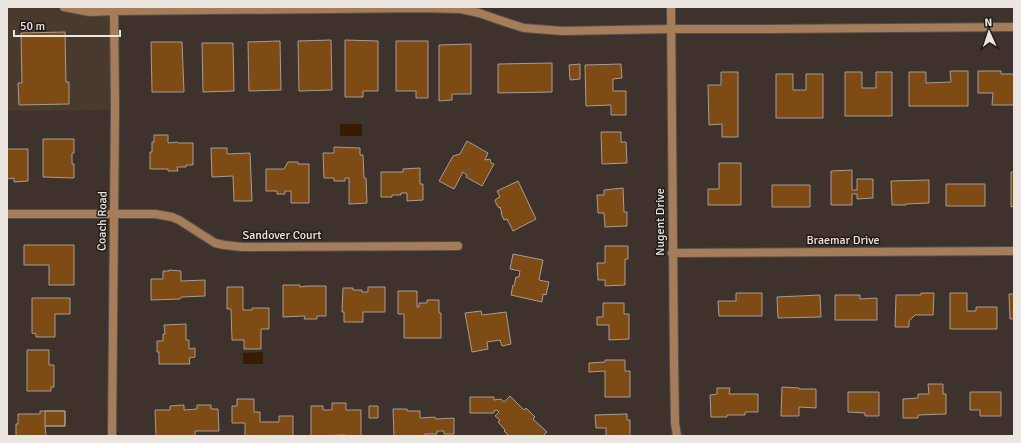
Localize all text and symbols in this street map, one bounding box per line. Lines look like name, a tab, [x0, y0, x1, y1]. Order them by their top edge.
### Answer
scale bar	[14, 12, 120, 38]
north arrow	[969, 12, 1009, 52]
text: N	[984, 16, 993, 29]
text: 50 m	[20, 19, 45, 34]
street label: Nugent Drive	[653, 188, 668, 256]
street label: Coach Road	[94, 191, 111, 251]
street label: Sandover Court	[243, 228, 321, 243]
street label: Braemar Drive	[807, 233, 880, 248]

